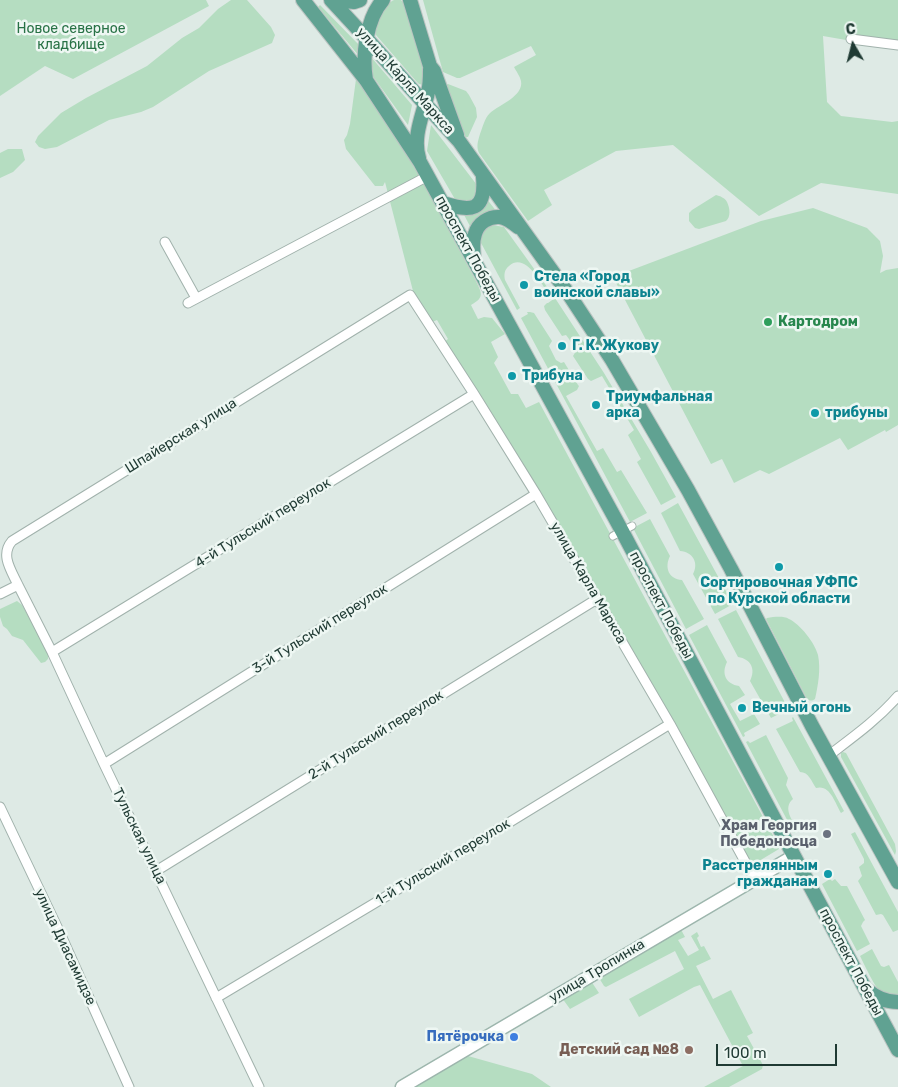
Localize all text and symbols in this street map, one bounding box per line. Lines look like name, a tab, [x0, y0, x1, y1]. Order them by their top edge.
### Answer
north arrow	[828, 20, 878, 70]
park label: Новое северное кладбище	[16, 21, 126, 54]
text: С	[845, 21, 857, 39]
street label: улица Карла Маркса	[353, 24, 457, 138]
street label: проспект Победы	[432, 193, 504, 305]
place label: Стела «Город воинской славы»	[534, 269, 660, 302]
marker: Стела «Город воинской славы»	[518, 279, 530, 291]
place label: Картодром	[778, 314, 858, 330]
marker: Картодром	[762, 316, 774, 328]
place label: Г. К. Жукову	[572, 338, 659, 354]
marker: Г. К. Жукову	[556, 340, 568, 352]
place label: Трибуна	[522, 368, 583, 384]
marker: Трибуна	[506, 370, 518, 382]
place label: Триумфальная арка	[606, 389, 713, 422]
street label: Шпайерская улица	[122, 395, 240, 477]
marker: Триумфальная арка	[590, 399, 602, 411]
place label: трибуны	[825, 405, 888, 421]
marker: трибуны	[809, 407, 821, 419]
street label: 4-й Тульский переулок	[192, 474, 334, 572]
street label: улица Карла Маркса	[546, 519, 630, 647]
street label: проспект Победы	[626, 549, 696, 661]
marker: Сортировочная УФПС по Курской области	[773, 561, 785, 573]
place label: Сортировочная УФПС по Курской области	[700, 575, 858, 608]
street label: 3-й Тульский переулок	[249, 580, 391, 678]
street label: 2-й Тульский переулок	[306, 687, 446, 783]
place label: Вечный огонь	[752, 700, 851, 716]
marker: Вечный огонь	[736, 702, 748, 714]
street label: Тульская улица	[108, 785, 170, 887]
street label: 1-й Тульский переулок	[373, 815, 513, 909]
place label: Храм Георгия Победоносца	[720, 818, 817, 850]
marker: Храм Георгия Победоносца	[821, 828, 833, 840]
place label: Расстрелянным гражданам	[702, 858, 818, 890]
marker: Расстрелянным гражданам	[822, 868, 834, 880]
street label: улица Диасамидзе	[31, 886, 99, 1008]
street label: проспект Победы	[816, 906, 886, 1018]
street label: улица Тропинка	[546, 936, 648, 1006]
place label: Пятёрочка	[427, 1029, 504, 1045]
marker: Пятёрочка	[508, 1031, 520, 1043]
scale bar	[718, 1034, 839, 1066]
place label: Детский сад №8	[559, 1042, 679, 1058]
marker: Детский сад №8	[683, 1044, 695, 1056]
text: 100 m	[724, 1044, 766, 1062]

